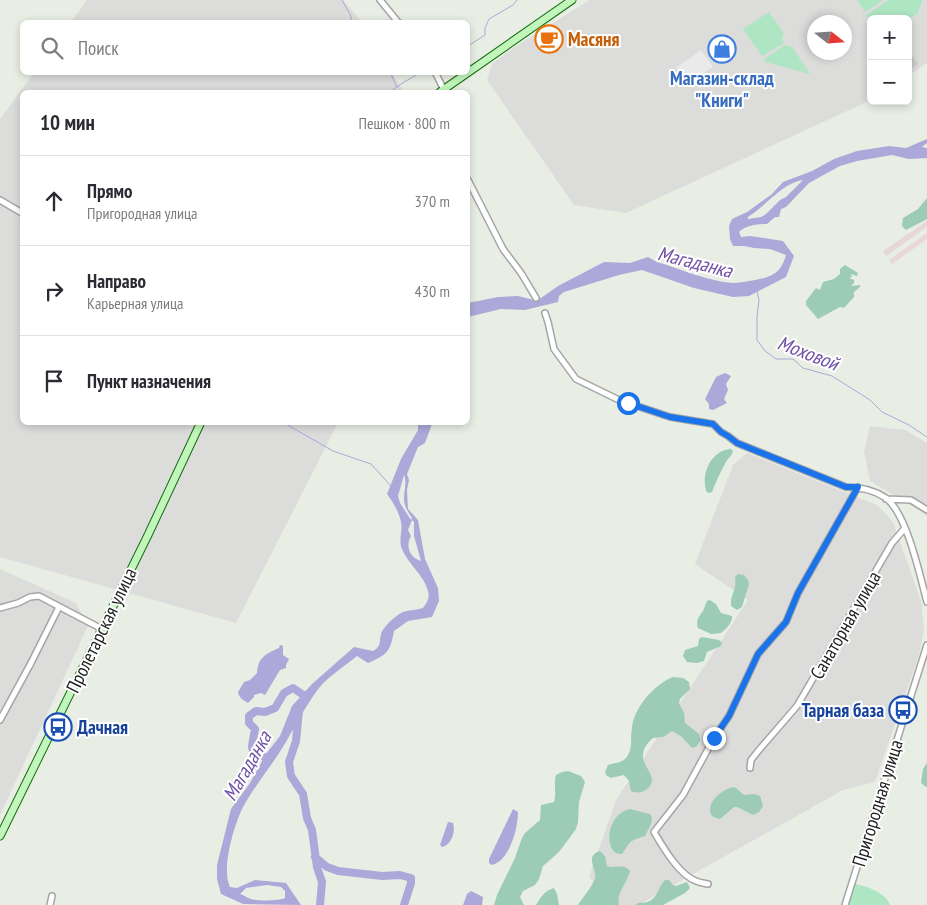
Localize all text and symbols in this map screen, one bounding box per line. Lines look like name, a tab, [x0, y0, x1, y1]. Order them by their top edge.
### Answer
north arrow	[807, 15, 852, 60]
map controls	[867, 15, 912, 105]
button: +	[867, 15, 912, 60]
search box	[20, 20, 470, 75]
cafe icon: Масяня	[534, 24, 564, 54]
place label: Масяня	[568, 27, 619, 51]
icon: search	[38, 34, 66, 62]
shop icon: Магазин-склад "Книги"	[707, 34, 737, 64]
text: Поиск	[78, 36, 119, 60]
button: −	[867, 60, 912, 105]
place label: Магазин-склад "Книги"	[670, 66, 774, 112]
text: 10 мин	[40, 109, 95, 136]
text: Пешком · 800 m	[359, 113, 450, 133]
text: Прямо	[87, 179, 132, 203]
icon: ahead	[40, 187, 68, 215]
text: 370 m	[415, 191, 450, 211]
text: Пригородная улица	[87, 203, 197, 223]
water label: Магаданка	[655, 240, 736, 284]
text: Направо	[87, 269, 146, 293]
icon: right	[40, 277, 68, 305]
text: 430 m	[415, 281, 450, 301]
text: Карьерная улица	[87, 293, 183, 313]
water label: Моховой	[774, 330, 844, 377]
icon: arrive	[40, 367, 68, 395]
text: Пункт назначения	[87, 369, 211, 393]
route start	[617, 392, 640, 415]
street label: Пролетарская улица	[60, 564, 142, 696]
street label: Санаторная улица	[804, 567, 886, 683]
bus stop icon: Тарная база	[888, 695, 918, 725]
place label: Тарная база	[802, 698, 884, 722]
bus stop icon: Дачная	[43, 712, 73, 742]
place label: Дачная	[77, 715, 128, 739]
water label: Магаданка	[217, 726, 278, 805]
route end	[703, 727, 726, 750]
street label: Пригородная улица	[846, 737, 908, 869]

